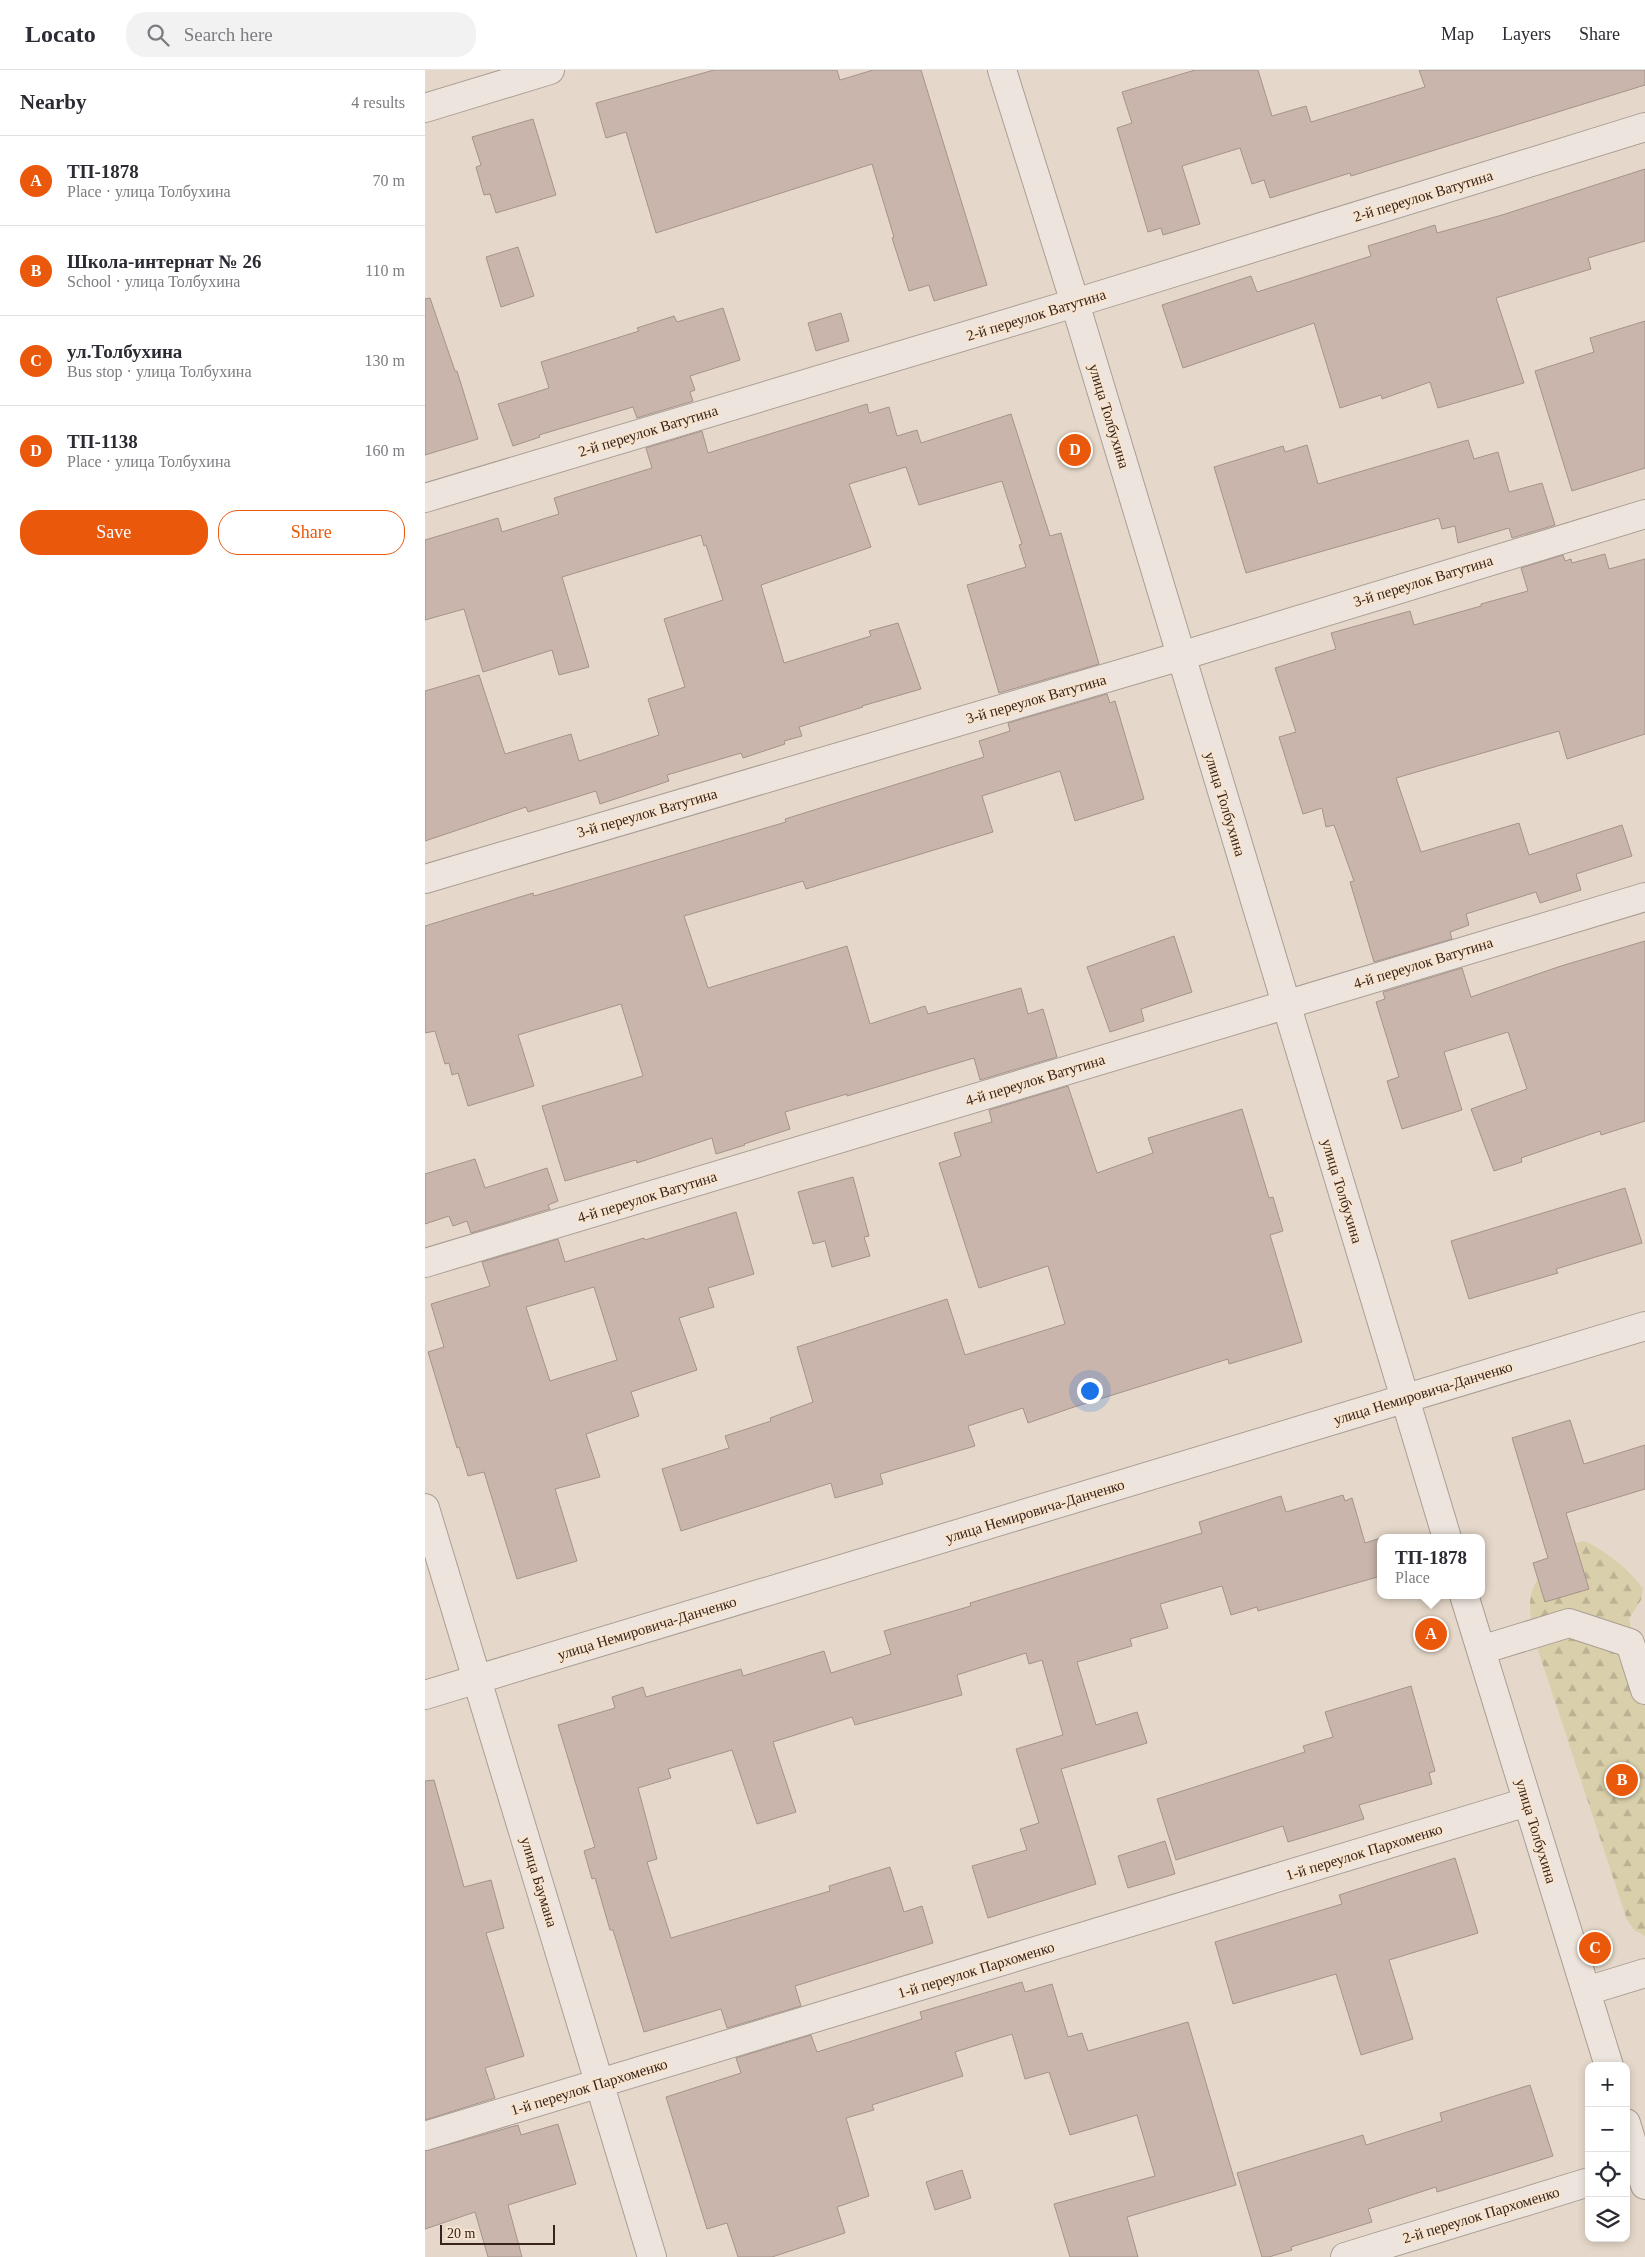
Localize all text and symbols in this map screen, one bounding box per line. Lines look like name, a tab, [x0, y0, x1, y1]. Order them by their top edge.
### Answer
search box	[126, 12, 476, 57]
text: Locato	[25, 21, 96, 47]
icon: search	[144, 21, 172, 49]
text: Search here	[184, 24, 273, 45]
text: Map	[1441, 24, 1474, 44]
text: Layers	[1502, 24, 1551, 44]
text: Share	[1579, 24, 1620, 44]
text: Nearby	[20, 90, 87, 114]
text: 4 results	[351, 94, 405, 111]
text: ТП-1878	[67, 161, 139, 182]
street label: 2-й переулок Ватутина	[1351, 167, 1495, 225]
text: A	[30, 172, 42, 189]
text: 70 m	[373, 172, 405, 189]
text: Place · улица Толбухина	[67, 183, 231, 200]
text: Школа-интернат № 26	[67, 251, 261, 272]
text: B	[31, 262, 41, 279]
text: 110 m	[365, 262, 405, 279]
text: School · улица Толбухина	[67, 273, 240, 290]
street label: 2-й переулок Ватутина	[964, 286, 1108, 344]
text: ул.Толбухина	[67, 341, 182, 362]
text: C	[30, 352, 42, 369]
text: 130 m	[365, 352, 405, 369]
street label: улица Толбухина	[1086, 362, 1133, 470]
text: Bus stop · улица Толбухина	[67, 363, 252, 380]
street label: 2-й переулок Ватутина	[576, 402, 720, 460]
text: ТП-1138	[67, 431, 138, 452]
pin: D	[1059, 431, 1091, 469]
text: D	[30, 442, 42, 459]
text: 160 m	[365, 442, 405, 459]
text: Place · улица Толбухина	[67, 453, 231, 470]
button: Save	[20, 510, 208, 555]
button: Share	[218, 510, 405, 555]
street label: 3-й переулок Ватутина	[1351, 552, 1495, 610]
street label: 3-й переулок Ватутина	[964, 671, 1108, 727]
street label: улица Толбухина	[1202, 750, 1249, 858]
street label: 3-й переулок Ватутина	[575, 785, 719, 841]
street label: 4-й переулок Ватутина	[1351, 934, 1495, 992]
street label: 4-й переулок Ватутина	[963, 1051, 1107, 1109]
street label: улица Толбухина	[1319, 1137, 1366, 1245]
street label: 4-й переулок Ватутина	[575, 1168, 719, 1226]
street label: улица Немировича-Данченко	[1332, 1358, 1514, 1428]
your location	[1077, 1378, 1103, 1404]
street label: улица Немировича-Данченко	[944, 1476, 1126, 1546]
popup	[1377, 1534, 1485, 1599]
text: ТП-1878	[1395, 1547, 1467, 1568]
text: Place	[1395, 1569, 1430, 1586]
street label: улица Немировича-Данченко	[556, 1593, 738, 1663]
pin: A	[1415, 1615, 1447, 1653]
pin: B	[1606, 1761, 1638, 1799]
street label: улица Толбухина	[1513, 1777, 1560, 1885]
street label: 1-й переулок Пархоменко	[1284, 1821, 1444, 1883]
street label: улица Баумана	[518, 1835, 560, 1929]
pin: C	[1579, 1929, 1611, 1967]
street label: 1-й переулок Пархоменко	[896, 1939, 1056, 2001]
street label: 1-й переулок Пархоменко	[509, 2056, 669, 2118]
map controls	[1585, 2062, 1630, 2242]
button: +	[1585, 2062, 1630, 2107]
button: −	[1585, 2107, 1630, 2152]
button: locate	[1585, 2152, 1630, 2197]
street label: 2-й переулок Пархоменко	[1401, 2184, 1561, 2246]
button: layers	[1585, 2197, 1630, 2242]
scale bar	[440, 2222, 555, 2245]
text: 20 m	[447, 2226, 475, 2241]

